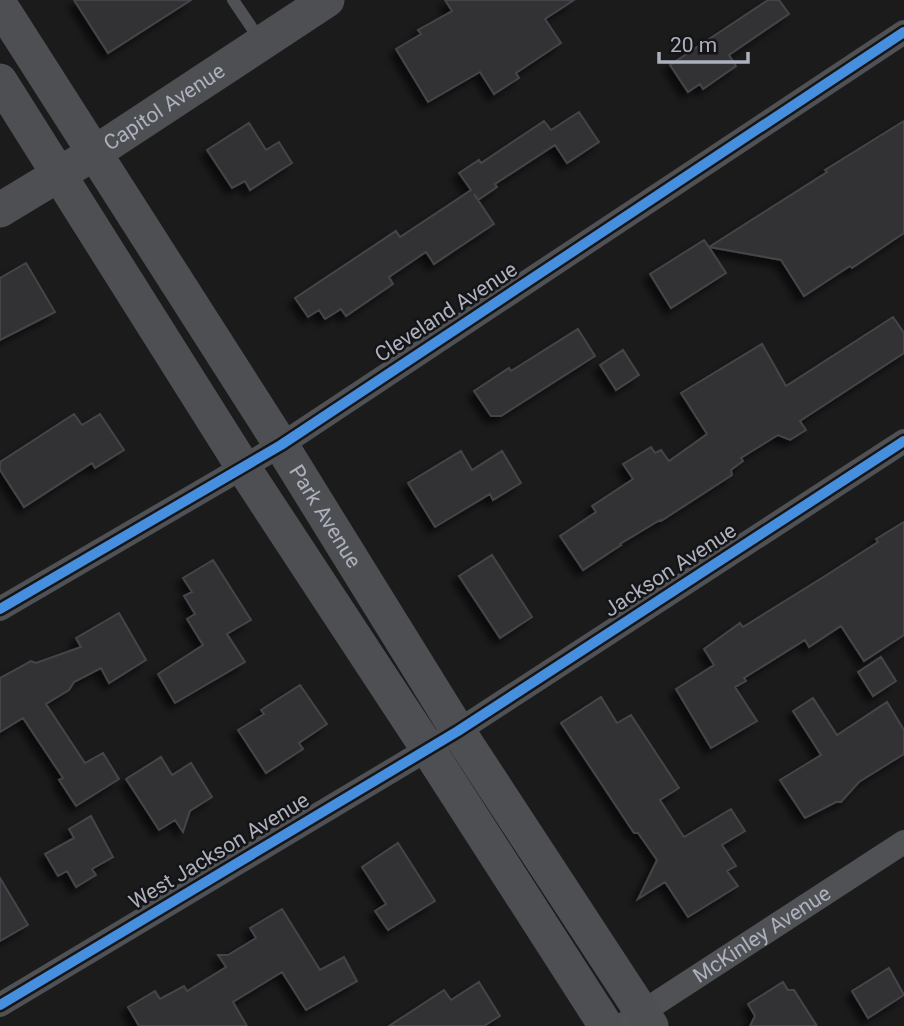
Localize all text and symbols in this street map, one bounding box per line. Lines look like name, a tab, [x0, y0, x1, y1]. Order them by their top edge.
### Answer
scale bar	[659, 21, 748, 65]
text: 20 m	[670, 33, 717, 57]
street label: Capitol Avenue	[99, 59, 229, 155]
street label: Cleveland Avenue	[370, 257, 522, 367]
street label: Park Avenue	[284, 461, 366, 572]
street label: Jackson Avenue	[599, 518, 741, 622]
street label: West Jackson Avenue	[125, 788, 313, 914]
street label: McKinley Avenue	[689, 881, 835, 988]

